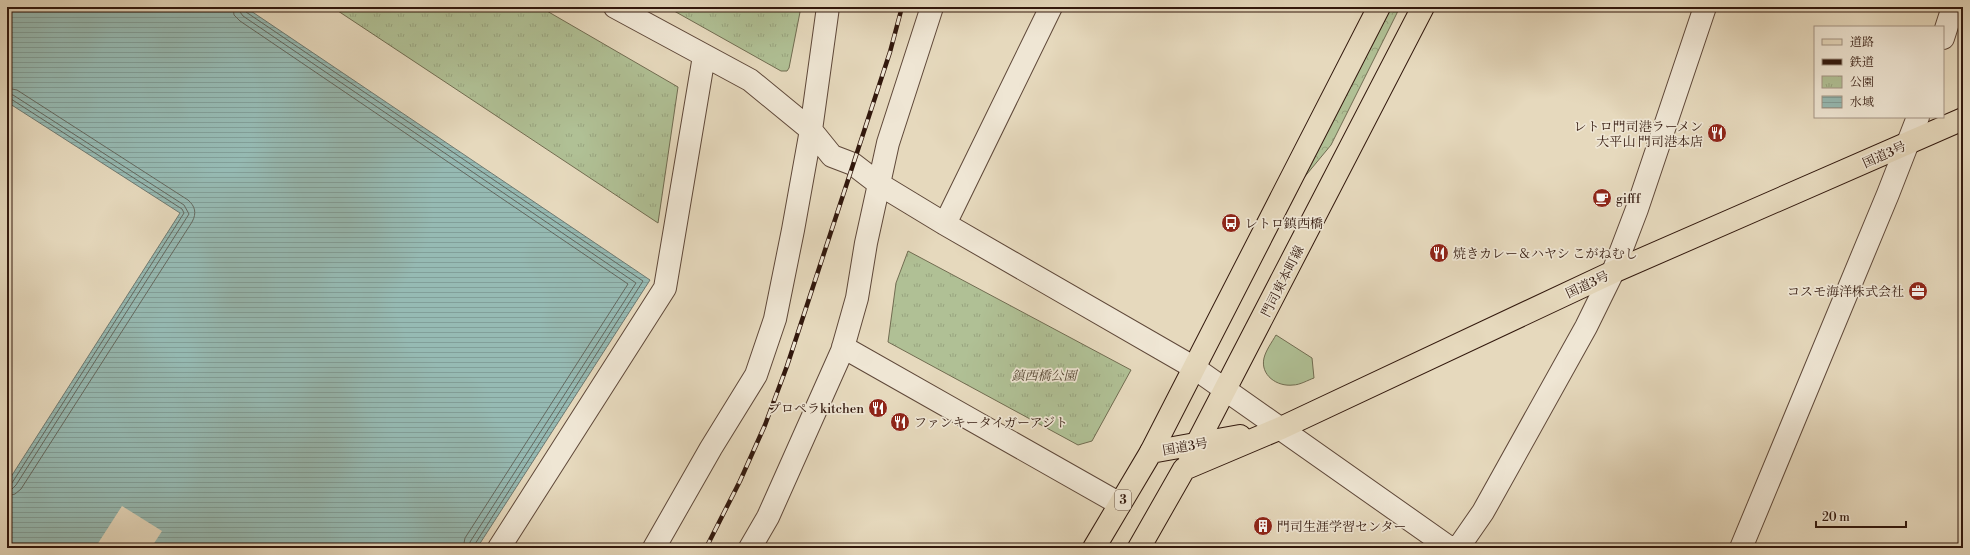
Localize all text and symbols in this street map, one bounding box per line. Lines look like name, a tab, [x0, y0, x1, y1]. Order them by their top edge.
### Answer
legend	[1814, 26, 1944, 118]
text: 道路	[1850, 35, 1874, 50]
text: 鉄道	[1849, 55, 1874, 70]
text: 公園	[1850, 75, 1874, 90]
text: 水域	[1850, 95, 1874, 110]
place label: レトロ門司港ラーメン 大平山 門司港本店	[1574, 119, 1703, 150]
restaurant icon: レトロ門司港ラーメン 大平山 門司港本店	[1706, 122, 1728, 144]
street label: 国道3号	[1860, 138, 1909, 172]
cafe icon: gifff	[1591, 187, 1613, 209]
place label: gifff	[1616, 191, 1642, 207]
bus stop icon: レトロ鎮西橋	[1220, 212, 1242, 234]
place label: レトロ鎮西橋	[1245, 216, 1323, 232]
restaurant icon: 焼きカレー＆ハヤシ こがねむし	[1428, 242, 1450, 264]
street label: 門司東本町線	[1258, 243, 1308, 320]
place label: 焼きカレー＆ハヤシ こがねむし	[1453, 246, 1638, 262]
street label: 国道3号	[1563, 268, 1612, 302]
office icon: コスモ海洋株式会社	[1907, 280, 1929, 302]
place label: コスモ海洋株式会社	[1787, 284, 1904, 300]
park label: 鎮西橋公園	[1011, 368, 1078, 384]
restaurant icon: プロペラkitchen	[867, 397, 889, 419]
place label: プロペラkitchen	[768, 401, 864, 417]
restaurant icon: ファンキータイガーアジト	[889, 411, 911, 433]
place label: ファンキータイガーアジト	[914, 415, 1068, 431]
street label: 国道3号	[1161, 435, 1209, 459]
road number: 3	[1115, 490, 1131, 510]
scale bar	[1816, 503, 1906, 529]
text: 20 m	[1822, 510, 1850, 525]
building icon: 門司生涯学習センター	[1252, 515, 1274, 537]
place label: 門司生涯学習センター	[1277, 519, 1406, 535]

